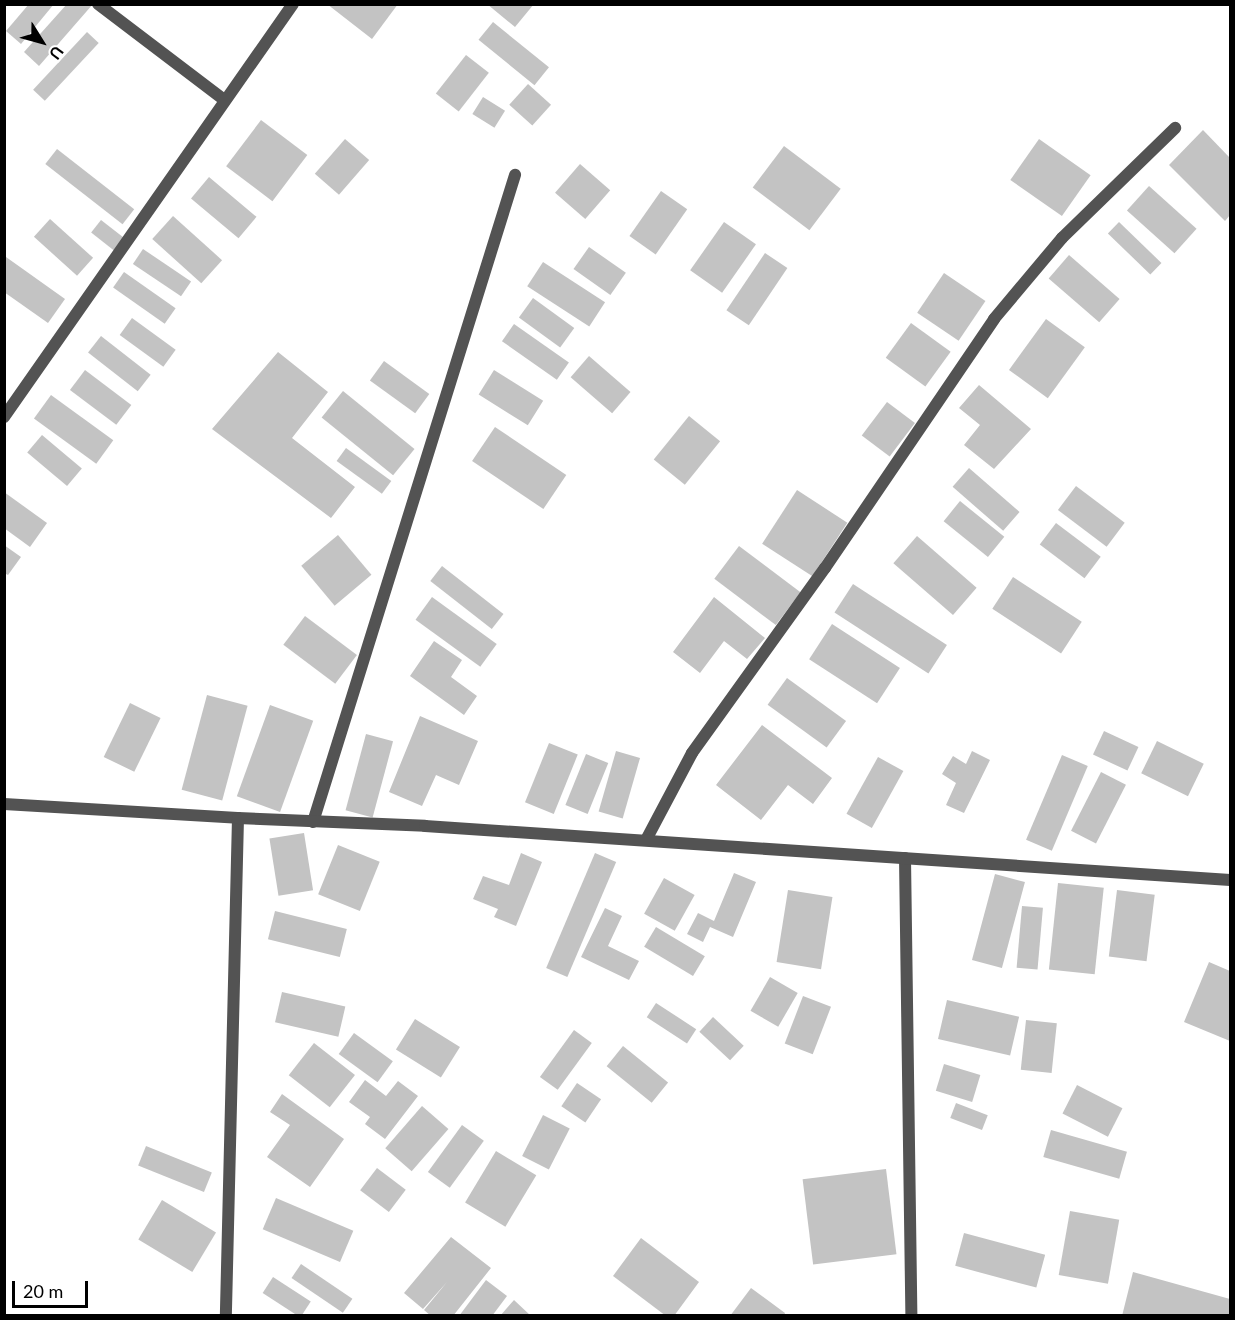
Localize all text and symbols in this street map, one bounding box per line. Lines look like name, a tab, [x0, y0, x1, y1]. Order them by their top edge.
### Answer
north arrow	[12, 12, 72, 72]
text: U	[46, 43, 68, 64]
scale bar	[15, 1269, 92, 1307]
text: 20 m	[23, 1280, 63, 1302]

